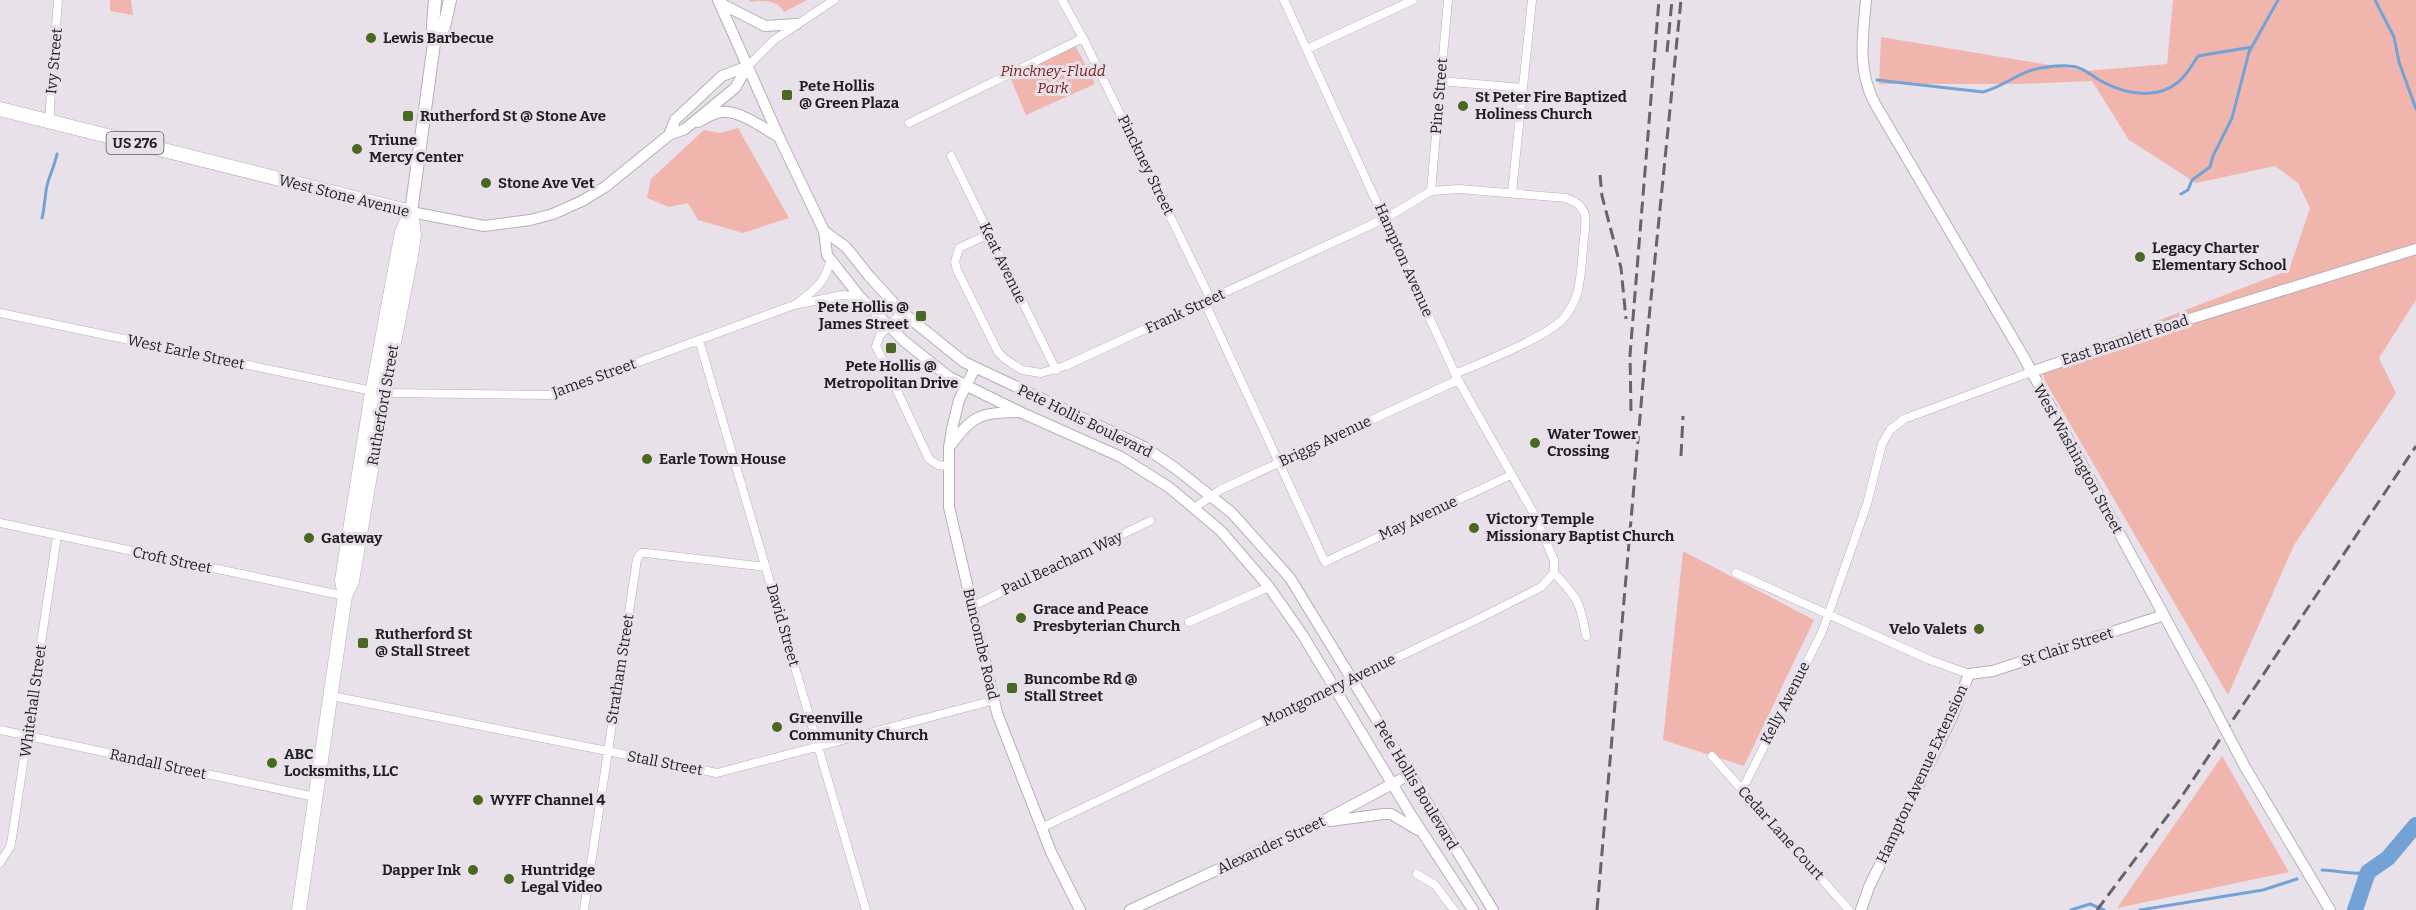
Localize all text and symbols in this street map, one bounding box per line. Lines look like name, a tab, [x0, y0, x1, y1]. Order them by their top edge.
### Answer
street label: Ivy Street	[42, 27, 66, 95]
place label: Lewis Barbecue	[383, 29, 494, 47]
marker: Lewis Barbecue	[364, 31, 378, 45]
street label: Pine Street	[1427, 57, 1451, 135]
park label: Pinckney-Fludd Park	[1000, 62, 1106, 97]
place label: Pete Hollis @ Green Plaza	[799, 77, 900, 112]
marker: Pete Hollis @ Green Plaza	[780, 88, 794, 102]
place label: St Peter Fire Baptized Holiness Church	[1475, 88, 1627, 123]
marker: St Peter Fire Baptized Holiness Church	[1456, 99, 1470, 113]
place label: Rutherford St @ Stone Ave	[420, 107, 606, 125]
marker: Rutherford St @ Stone Ave	[401, 109, 415, 123]
street label: Pinckney Street	[1114, 112, 1178, 218]
place label: Triune Mercy Center	[369, 131, 464, 166]
road number: US 276	[106, 132, 164, 154]
marker: Triune Mercy Center	[350, 142, 364, 156]
street label: West Stone Avenue	[277, 171, 411, 221]
place label: Stone Ave Vet	[498, 174, 595, 192]
marker: Stone Ave Vet	[479, 176, 493, 190]
street label: Hampton Avenue	[1371, 201, 1437, 319]
street label: Keat Avenue	[976, 220, 1030, 306]
place label: Legacy Charter Elementary School	[2152, 239, 2287, 274]
marker: Legacy Charter Elementary School	[2133, 250, 2147, 264]
street label: Frank Street	[1142, 284, 1228, 337]
place label: Pete Hollis @ James Street	[818, 298, 909, 333]
marker: Pete Hollis @ James Street	[914, 309, 928, 323]
street label: East Bramlett Road	[2059, 311, 2191, 369]
street label: West Earle Street	[126, 331, 247, 373]
marker: Pete Hollis @ Metropolitan Drive	[884, 341, 898, 355]
street label: Rutherford Street	[364, 343, 403, 467]
street label: James Street	[549, 354, 639, 402]
place label: Pete Hollis @ Metropolitan Drive	[824, 357, 958, 392]
street label: Pete Hollis Boulevard	[1015, 381, 1155, 461]
street label: West Washington Street	[2029, 381, 2127, 537]
street label: Briggs Avenue	[1276, 412, 1374, 470]
place label: Water Tower Crossing	[1547, 425, 1638, 460]
marker: Water Tower Crossing	[1528, 436, 1542, 450]
place label: Earle Town House	[659, 450, 786, 468]
marker: Earle Town House	[640, 452, 654, 466]
street label: May Avenue	[1376, 492, 1460, 544]
place label: Victory Temple Missionary Baptist Church	[1486, 510, 1675, 545]
marker: Victory Temple Missionary Baptist Church	[1467, 521, 1481, 535]
street label: Paul Beacham Way	[999, 527, 1125, 599]
place label: Gateway	[321, 529, 383, 547]
marker: Gateway	[302, 531, 316, 545]
street label: Croft Street	[131, 543, 214, 577]
street label: David Street	[763, 582, 803, 669]
street label: Buncombe Road	[959, 587, 1003, 702]
place label: Grace and Peace Presbyterian Church	[1033, 600, 1181, 635]
marker: Grace and Peace Presbyterian Church	[1014, 611, 1028, 625]
street label: Stratham Street	[602, 612, 638, 725]
place label: Velo Valets	[1889, 620, 1967, 638]
marker: Velo Valets	[1972, 622, 1986, 636]
street label: St Clair Street	[2019, 624, 2116, 670]
place label: Rutherford St @ Stall Street	[375, 625, 472, 660]
marker: Rutherford St @ Stall Street	[356, 636, 370, 650]
street label: Whitehall Street	[16, 643, 50, 759]
street label: Montgomery Avenue	[1259, 650, 1399, 730]
street label: Kelly Avenue	[1756, 659, 1814, 747]
place label: Buncombe Rd @ Stall Street	[1024, 670, 1137, 705]
marker: Buncombe Rd @ Stall Street	[1005, 681, 1019, 695]
street label: Hampton Avenue Extension	[1873, 681, 1972, 866]
place label: Greenville Community Church	[789, 709, 929, 744]
street label: Pete Hollis Boulevard	[1370, 717, 1462, 853]
marker: Greenville Community Church	[770, 720, 784, 734]
street label: Randall Street	[108, 745, 208, 783]
place label: ABC Locksmiths, LLC	[284, 745, 398, 780]
street label: Stall Street	[626, 747, 705, 779]
marker: ABC Locksmiths, LLC	[265, 756, 279, 770]
street label: Cedar Lane Court	[1734, 782, 1828, 884]
place label: WYFF Channel 4	[490, 791, 605, 809]
marker: WYFF Channel 4	[471, 793, 485, 807]
street label: Alexander Street	[1214, 812, 1328, 878]
place label: Dapper Ink	[382, 861, 461, 879]
place label: Huntridge Legal Video	[521, 861, 603, 896]
marker: Dapper Ink	[466, 863, 480, 877]
marker: Huntridge Legal Video	[502, 872, 516, 886]

